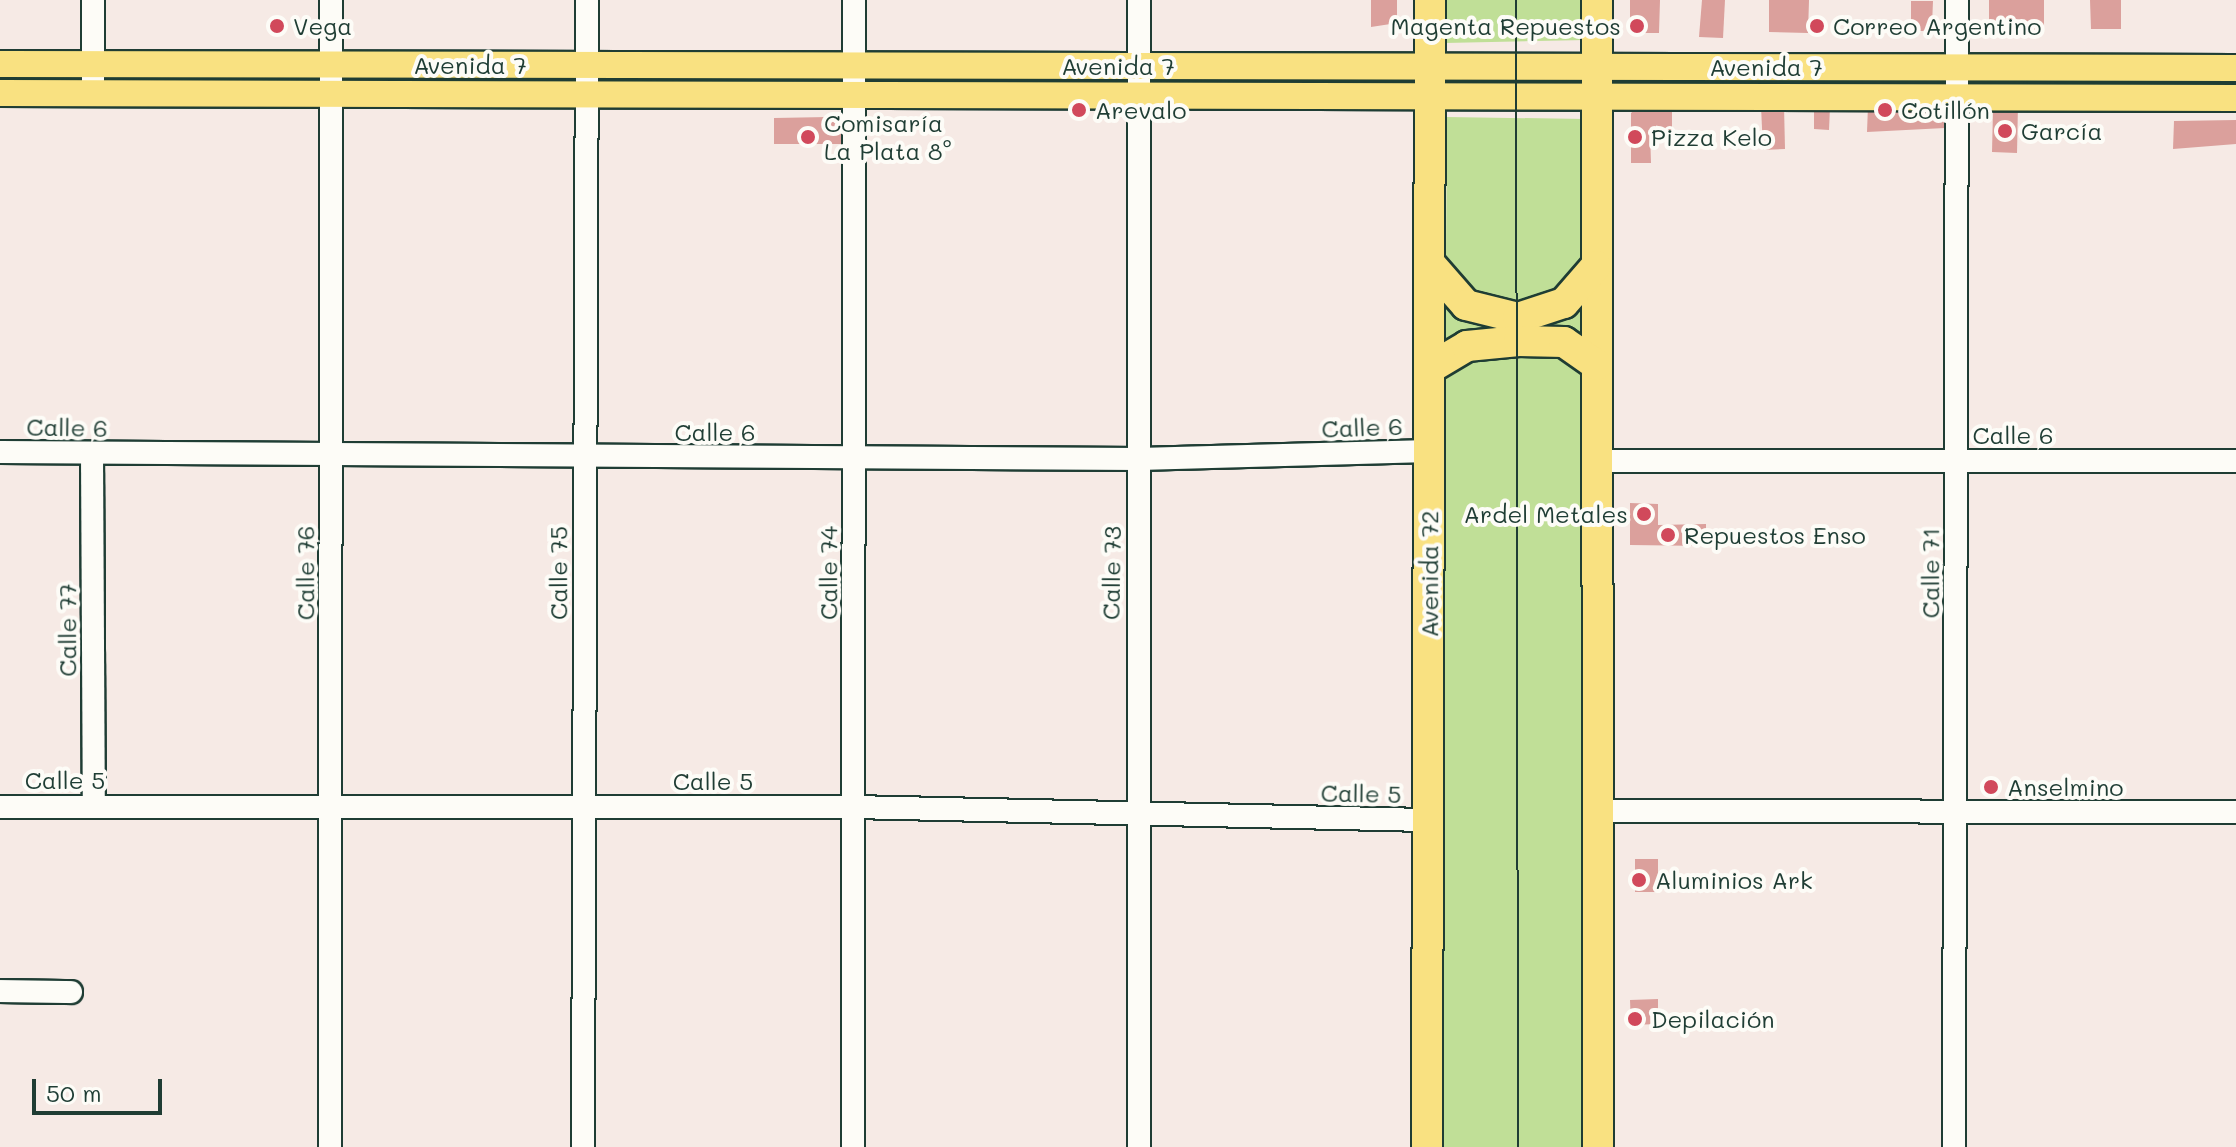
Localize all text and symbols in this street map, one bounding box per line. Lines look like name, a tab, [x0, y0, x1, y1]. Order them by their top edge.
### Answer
place label: Vega	[293, 12, 352, 40]
place label: Magenta Repuestos	[1391, 12, 1621, 40]
place label: Correo Argentino	[1833, 12, 2041, 40]
marker: Vega	[268, 17, 286, 35]
marker: Magenta Repuestos	[1628, 17, 1646, 35]
marker: Correo Argentino	[1808, 17, 1826, 35]
street label: Avenida 7	[413, 51, 527, 79]
street label: Avenida 7	[1061, 52, 1175, 80]
street label: Avenida 7	[1709, 53, 1823, 81]
place label: Arevalo	[1095, 96, 1186, 124]
place label: Cotillón	[1901, 96, 1990, 124]
marker: Arevalo	[1070, 101, 1088, 119]
marker: Cotillón	[1876, 101, 1894, 119]
place label: Comisaría La Plata 8°	[824, 109, 952, 165]
place label: García	[2021, 117, 2102, 145]
marker: García	[1996, 122, 2014, 140]
place label: Pizza Kelo	[1651, 123, 1772, 151]
marker: Comisaría La Plata 8°	[799, 128, 817, 146]
marker: Pizza Kelo	[1626, 128, 1644, 146]
street label: Calle 6	[1321, 411, 1403, 443]
street label: Calle 6	[26, 412, 108, 442]
street label: Calle 6	[674, 418, 756, 446]
street label: Calle 6	[1972, 421, 2054, 449]
place label: Ardel Metales	[1464, 500, 1628, 528]
marker: Ardel Metales	[1635, 505, 1653, 523]
street label: Avenida 72	[1415, 511, 1443, 637]
place label: Repuestos Enso	[1684, 521, 1866, 549]
street label: Calle 76	[291, 526, 319, 620]
street label: Calle 75	[544, 526, 572, 620]
street label: Calle 74	[814, 526, 842, 620]
street label: Calle 73	[1096, 526, 1126, 620]
marker: Repuestos Enso	[1659, 526, 1677, 544]
street label: Calle 71	[1916, 528, 1944, 618]
street label: Calle 77	[53, 583, 81, 677]
street label: Calle 5	[25, 766, 105, 794]
street label: Calle 5	[673, 767, 753, 795]
place label: Anselmino	[2007, 773, 2123, 801]
street label: Calle 5	[1320, 778, 1402, 808]
marker: Anselmino	[1982, 778, 2000, 796]
place label: Aluminios Ark	[1655, 866, 1813, 894]
marker: Aluminios Ark	[1630, 871, 1648, 889]
place label: Depilación	[1651, 1005, 1774, 1033]
marker: Depilación	[1626, 1010, 1644, 1028]
scale bar	[36, 1063, 166, 1113]
text: 50 m	[46, 1077, 102, 1108]

